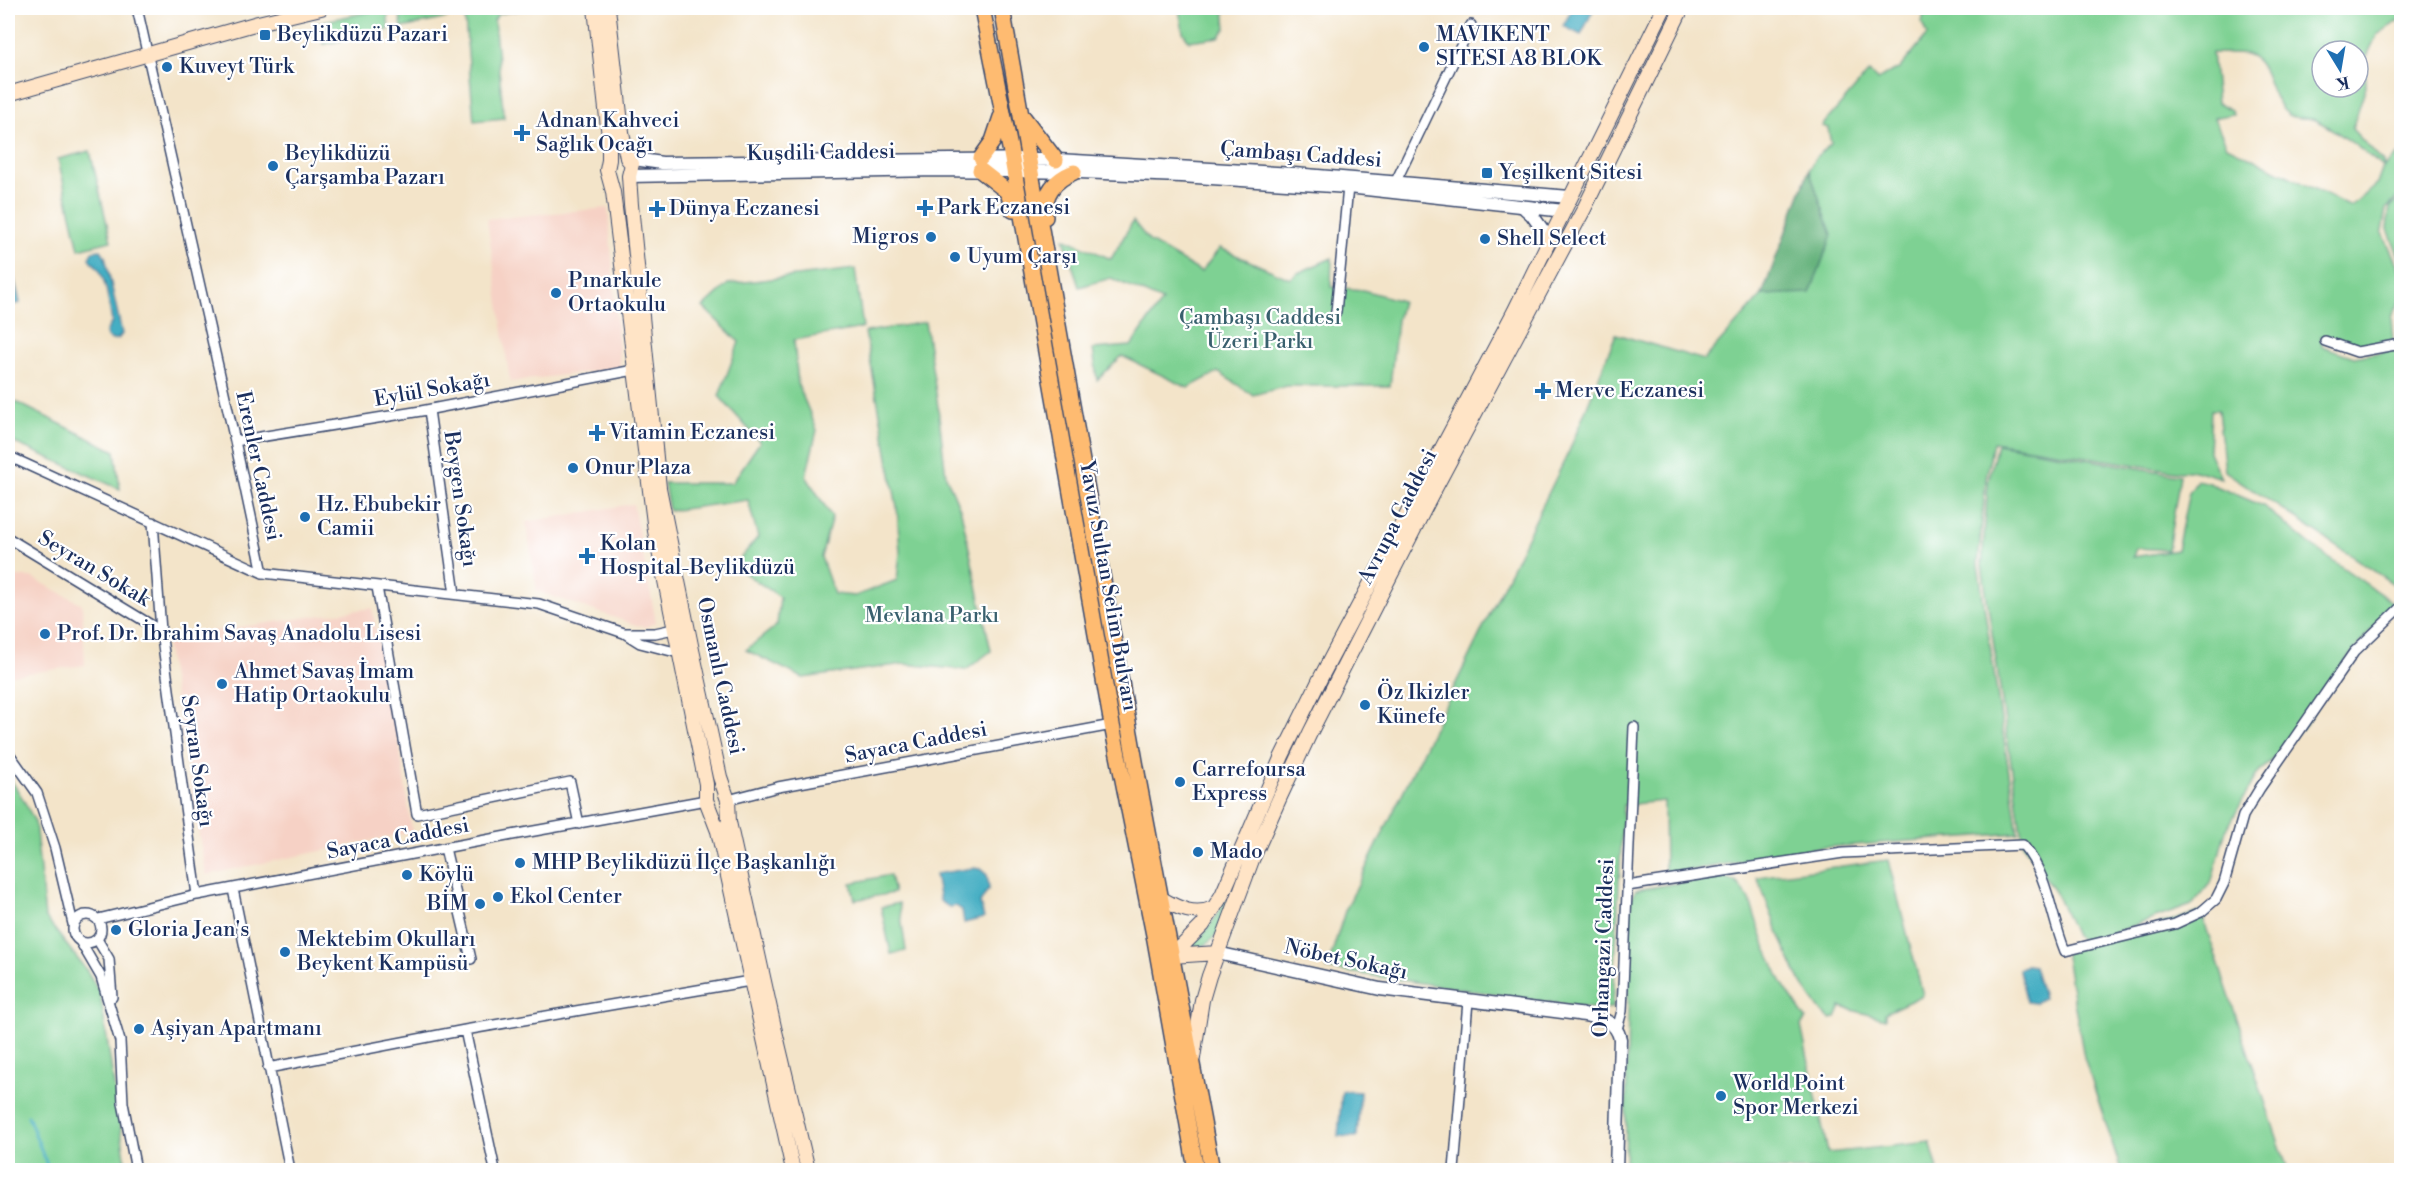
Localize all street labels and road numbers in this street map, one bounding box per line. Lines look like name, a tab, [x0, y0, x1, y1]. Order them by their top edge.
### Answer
street label: Çambaşı Caddesi	[1219, 136, 1383, 174]
street label: Kuşdili Caddesi	[746, 139, 896, 167]
street label: Eylül Sokağı	[372, 367, 492, 413]
street label: Erenler Caddesi	[229, 389, 287, 543]
street label: Beygen Sokağı	[437, 428, 482, 569]
street label: Avrupa Caddesi	[1352, 445, 1443, 590]
street label: Yavuz Sultan Selim Bulvarı	[1073, 458, 1143, 713]
street label: Seyran Sokak	[33, 525, 156, 613]
street label: Osmanlı Caddesi	[691, 595, 749, 757]
street label: Seyran Sokağı	[175, 693, 219, 829]
street label: Sayaca Caddesi	[843, 716, 989, 770]
street label: Sayaca Caddesi	[325, 812, 471, 866]
street label: Orhangazi Caddesi	[1588, 858, 1620, 1038]
street label: Nöbet Sokağı	[1282, 934, 1410, 986]

